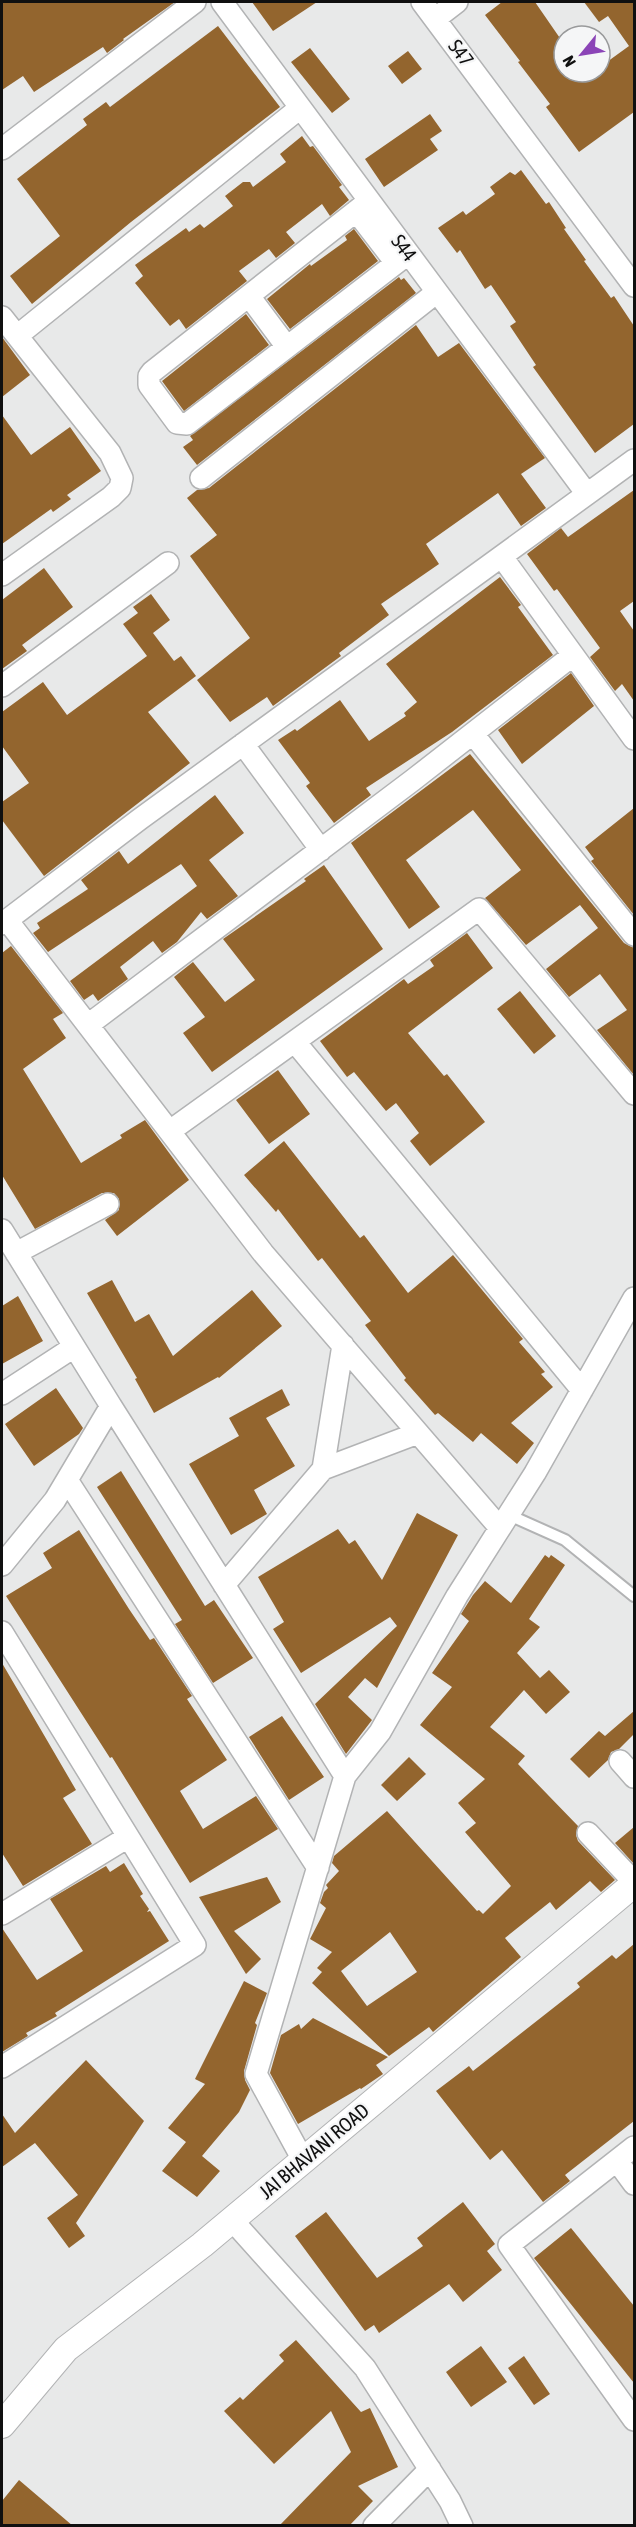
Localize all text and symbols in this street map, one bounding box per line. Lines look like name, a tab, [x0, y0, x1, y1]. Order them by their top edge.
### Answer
north arrow	[552, 24, 612, 84]
street label: S47	[444, 35, 479, 70]
text: N	[559, 53, 579, 70]
street label: S44	[387, 230, 422, 265]
street label: JAI BHAVANI ROAD	[254, 2098, 373, 2203]

